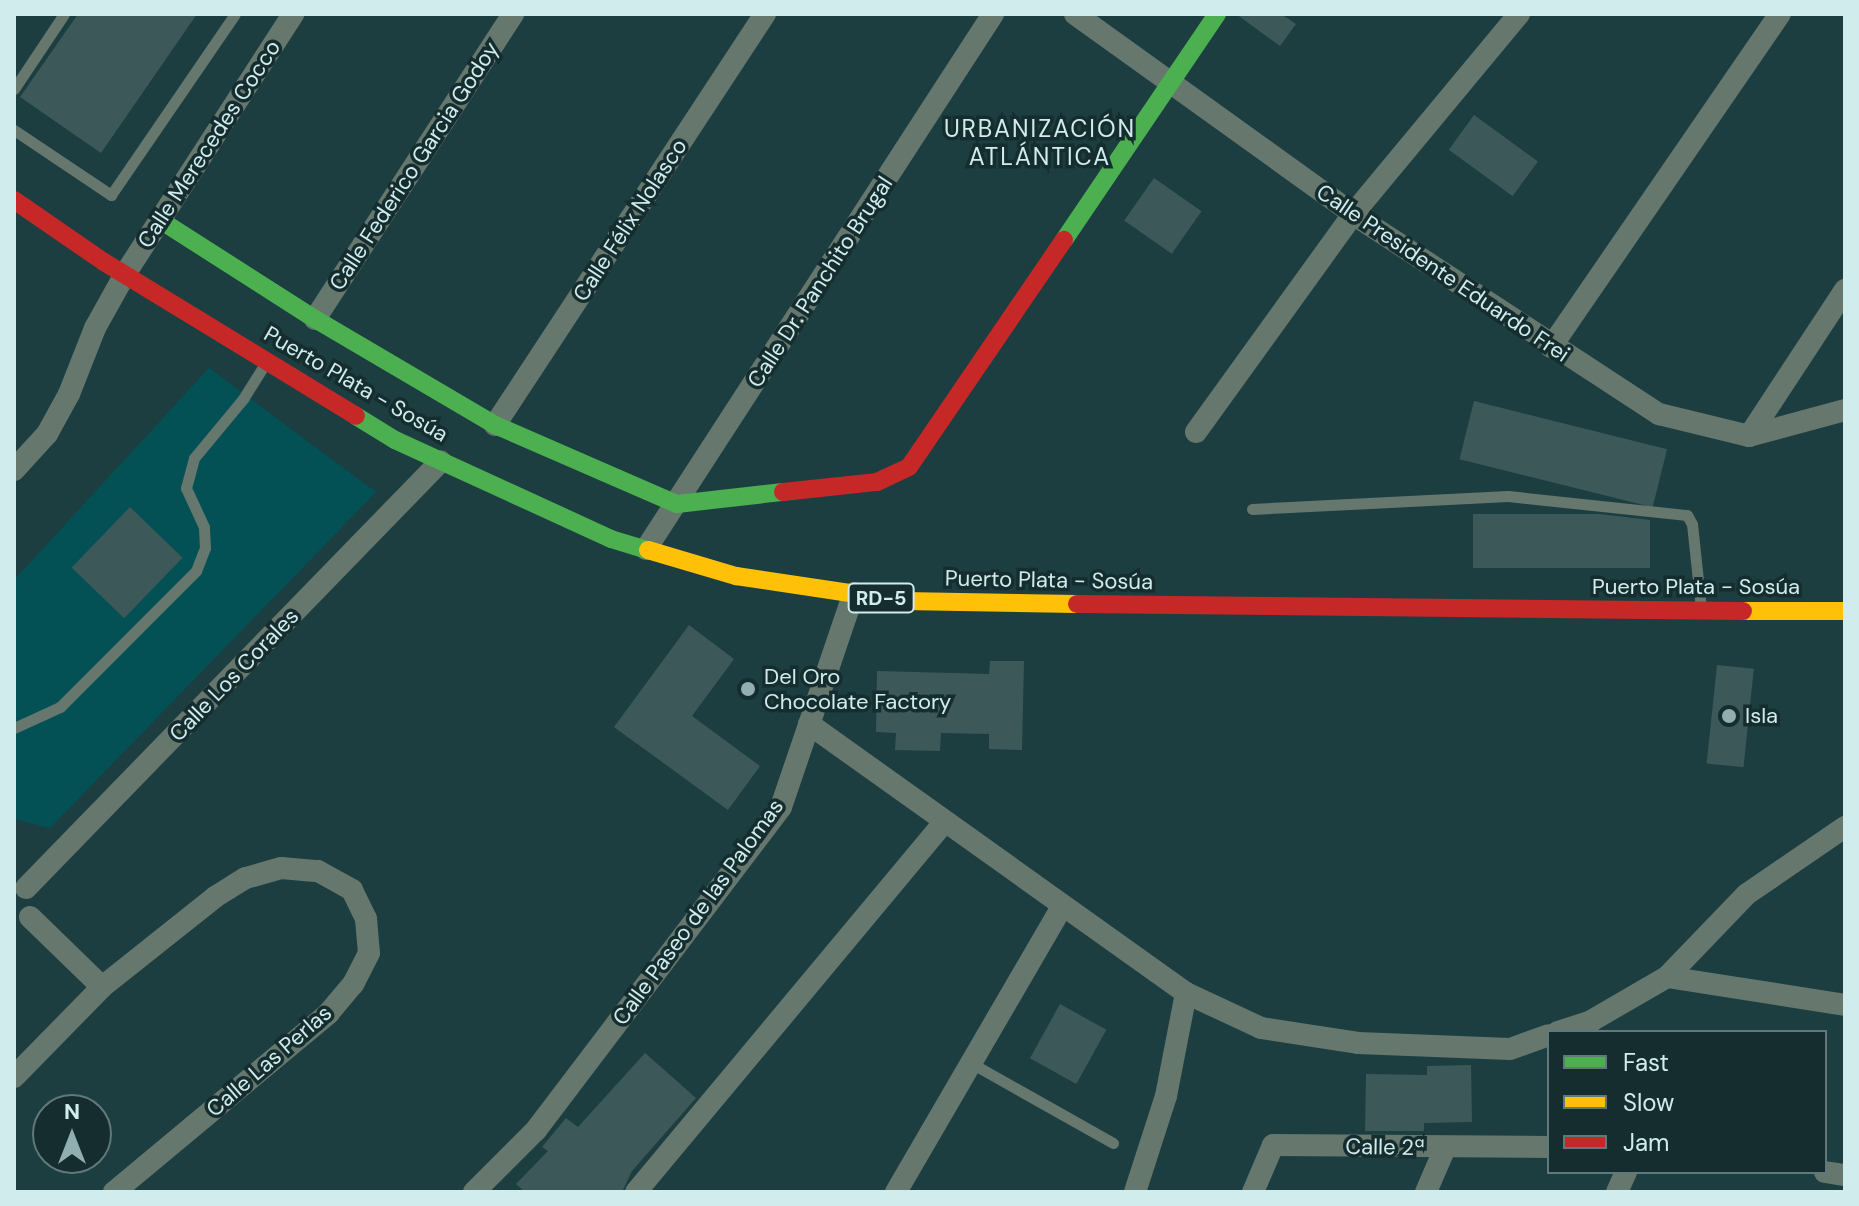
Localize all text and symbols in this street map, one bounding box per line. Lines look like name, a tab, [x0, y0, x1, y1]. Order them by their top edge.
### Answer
street label: Calle Merecedes Cocco	[132, 35, 286, 253]
street label: Calle Federico Garcia Godoy	[324, 37, 504, 295]
district label: URBANIZACIÓN ATLÁNTICA	[944, 115, 1136, 171]
street label: Calle Félix Nolasco	[568, 134, 692, 306]
street label: Calle Dr. Panchito Brugal	[742, 172, 898, 392]
street label: Calle Presidente Eduardo Frei	[1312, 178, 1574, 368]
street label: Puerto Plata - Sosúa	[259, 321, 453, 447]
street label: Puerto Plata - Sosúa	[945, 565, 1153, 595]
street label: Puerto Plata - Sosúa	[1592, 574, 1800, 600]
road number: RD-5	[847, 582, 915, 614]
street label: Calle Los Corales	[164, 603, 304, 747]
place label: Del Oro Chocolate Factory	[764, 663, 951, 714]
marker: Del Oro Chocolate Factory	[739, 680, 757, 698]
place label: Isla	[1745, 703, 1778, 729]
marker: Isla	[1720, 707, 1738, 725]
street label: Calle Paseo de las Palomas	[607, 794, 789, 1030]
street label: Calle Las Perlas	[201, 1000, 337, 1122]
legend	[1547, 1030, 1827, 1174]
text: Fast	[1623, 1047, 1669, 1078]
text: Slow	[1623, 1087, 1674, 1118]
north arrow	[32, 1094, 112, 1174]
text: N	[64, 1097, 80, 1126]
text: Jam	[1623, 1127, 1669, 1158]
street label: Calle 2ª	[1345, 1133, 1425, 1161]

